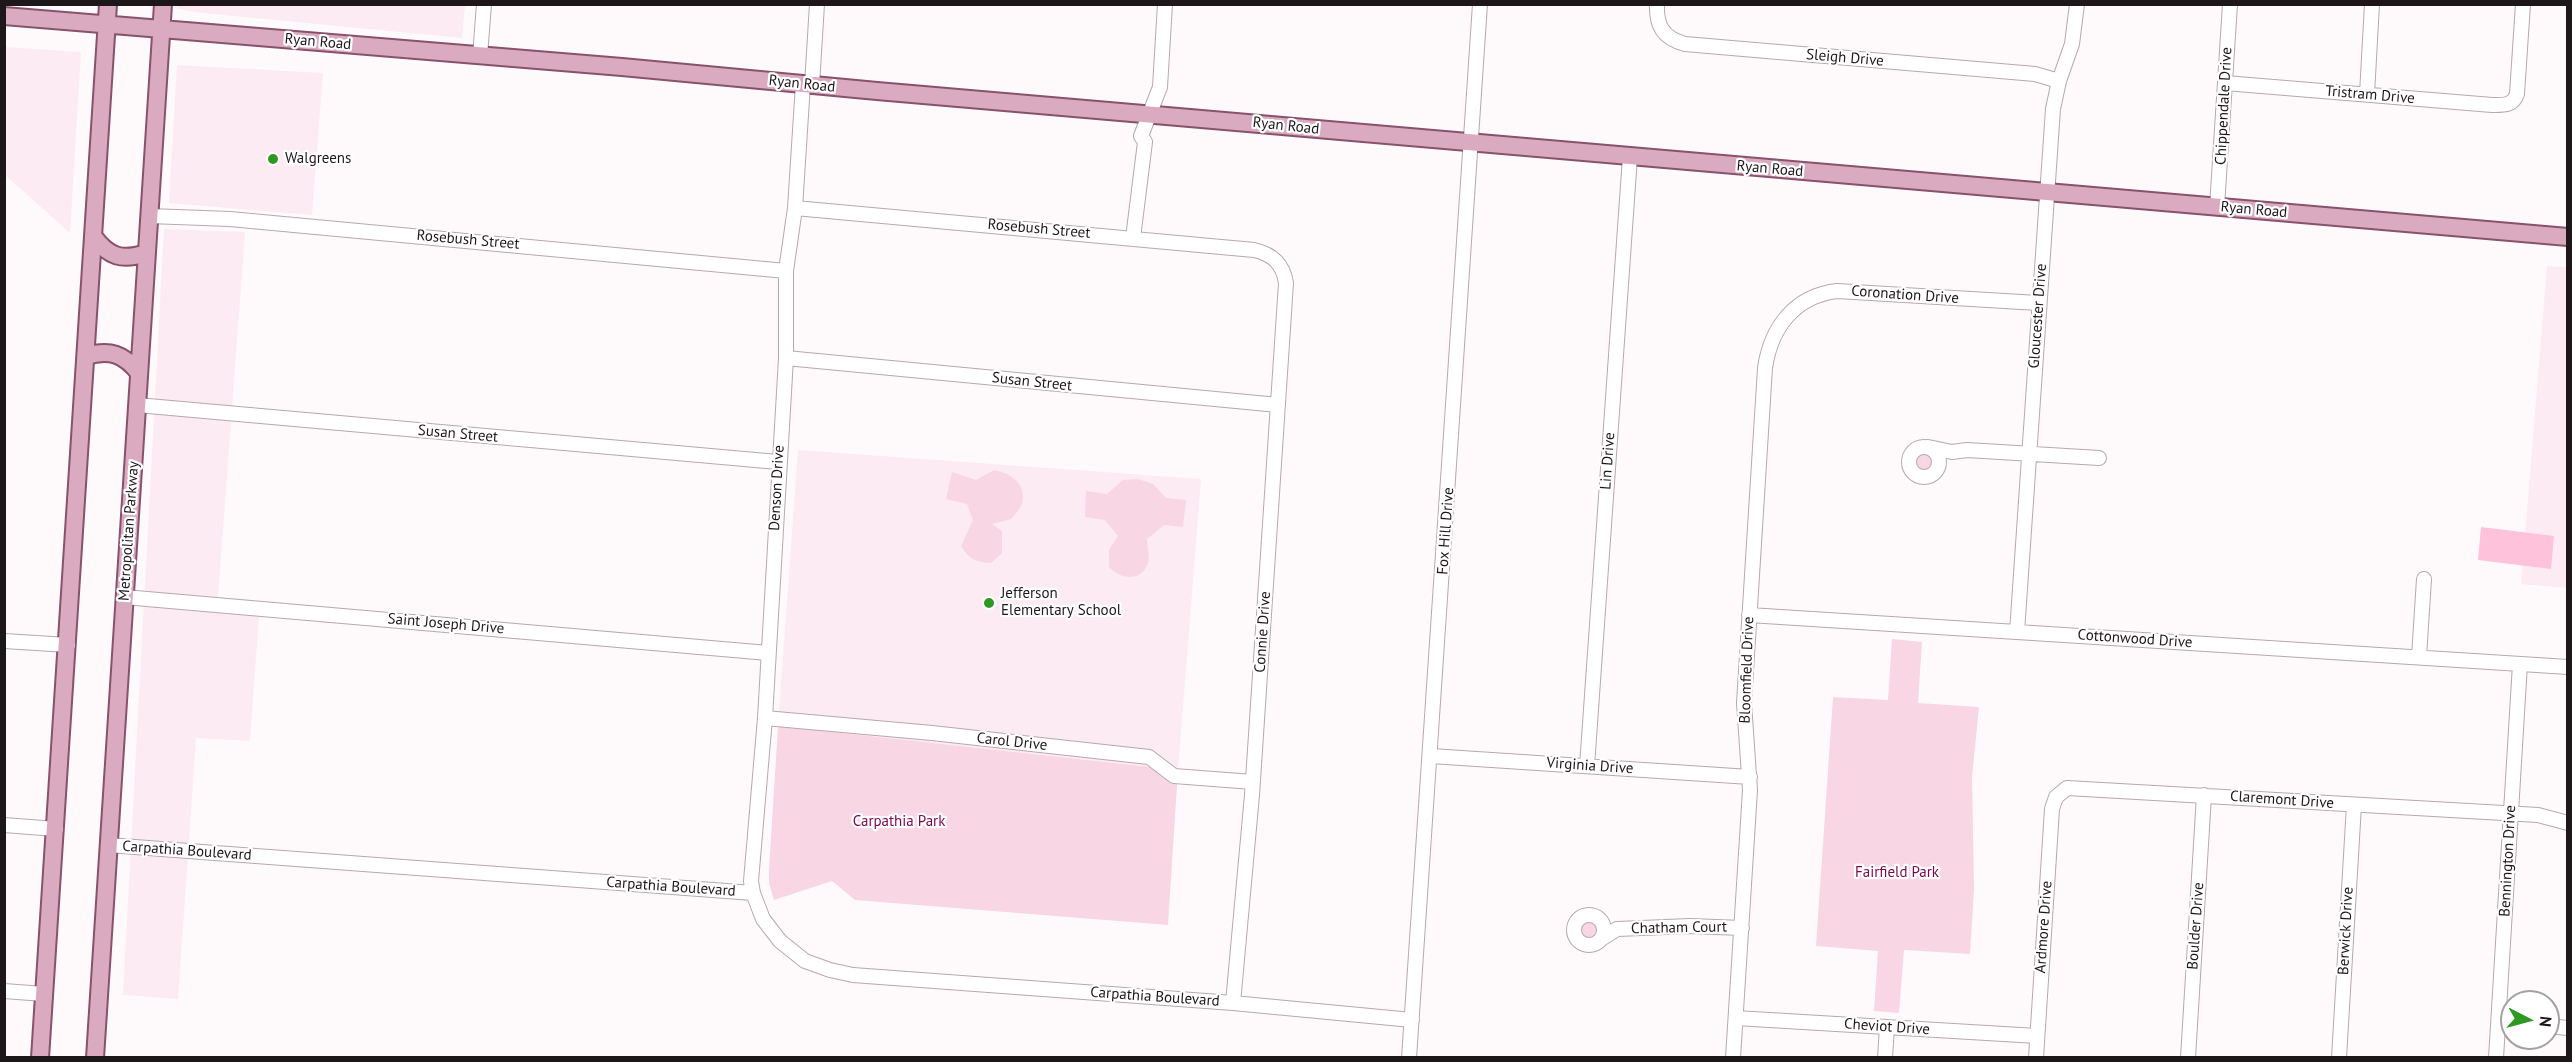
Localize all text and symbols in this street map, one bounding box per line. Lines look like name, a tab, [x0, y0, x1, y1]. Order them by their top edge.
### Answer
street label: Ryan Road	[284, 30, 352, 54]
street label: Sleigh Drive	[1805, 46, 1885, 70]
street label: Chippendale Drive	[2212, 47, 2236, 165]
street label: Ryan Road	[768, 72, 836, 96]
street label: Tristram Drive	[2325, 82, 2415, 108]
street label: Ryan Road	[1252, 114, 1320, 138]
place label: Walgreens	[285, 150, 351, 168]
marker: Walgreens	[266, 152, 280, 166]
street label: Ryan Road	[1736, 157, 1804, 181]
street label: Ryan Road	[2220, 198, 2288, 222]
street label: Rosebush Street	[987, 216, 1091, 242]
street label: Rosebush Street	[416, 227, 520, 253]
street label: Gloucester Drive	[2025, 263, 2051, 369]
street label: Coronation Drive	[1851, 282, 1959, 308]
street label: Susan Street	[991, 369, 1073, 395]
street label: Susan Street	[417, 422, 499, 446]
street label: Lin Drive	[1597, 432, 1619, 490]
street label: Denson Drive	[766, 445, 788, 531]
street label: Metropolitan Parkway	[115, 461, 143, 601]
street label: Fox Hill Drive	[1434, 487, 1458, 575]
place label: Jefferson Elementary School	[1001, 585, 1121, 620]
street label: Connie Drive	[1251, 591, 1275, 673]
marker: Jefferson Elementary School	[982, 596, 996, 610]
street label: Saint Joseph Drive	[387, 610, 505, 638]
street label: Bloomfield Drive	[1736, 616, 1758, 724]
street label: Cottonwood Drive	[2077, 626, 2193, 652]
street label: Carol Drive	[976, 729, 1048, 755]
street label: Virginia Drive	[1546, 754, 1634, 778]
street label: Claremont Drive	[2229, 787, 2335, 813]
street label: Bennington Drive	[2496, 805, 2520, 917]
park label: Carpathia Park	[853, 813, 945, 831]
street label: Carpathia Boulevard	[122, 838, 252, 864]
park label: Fairfield Park	[1855, 864, 1939, 882]
street label: Carpathia Boulevard	[606, 874, 736, 900]
street label: Ardmore Drive	[2032, 880, 2056, 974]
street label: Boulder Drive	[2184, 882, 2208, 970]
street label: Berwick Drive	[2335, 887, 2357, 975]
street label: Chatham Court	[1631, 918, 1727, 938]
street label: Carpathia Boulevard	[1090, 984, 1220, 1010]
north arrow	[2500, 990, 2560, 1050]
street label: Cheviot Drive	[1843, 1015, 1931, 1039]
text: N	[2535, 1015, 2556, 1028]

